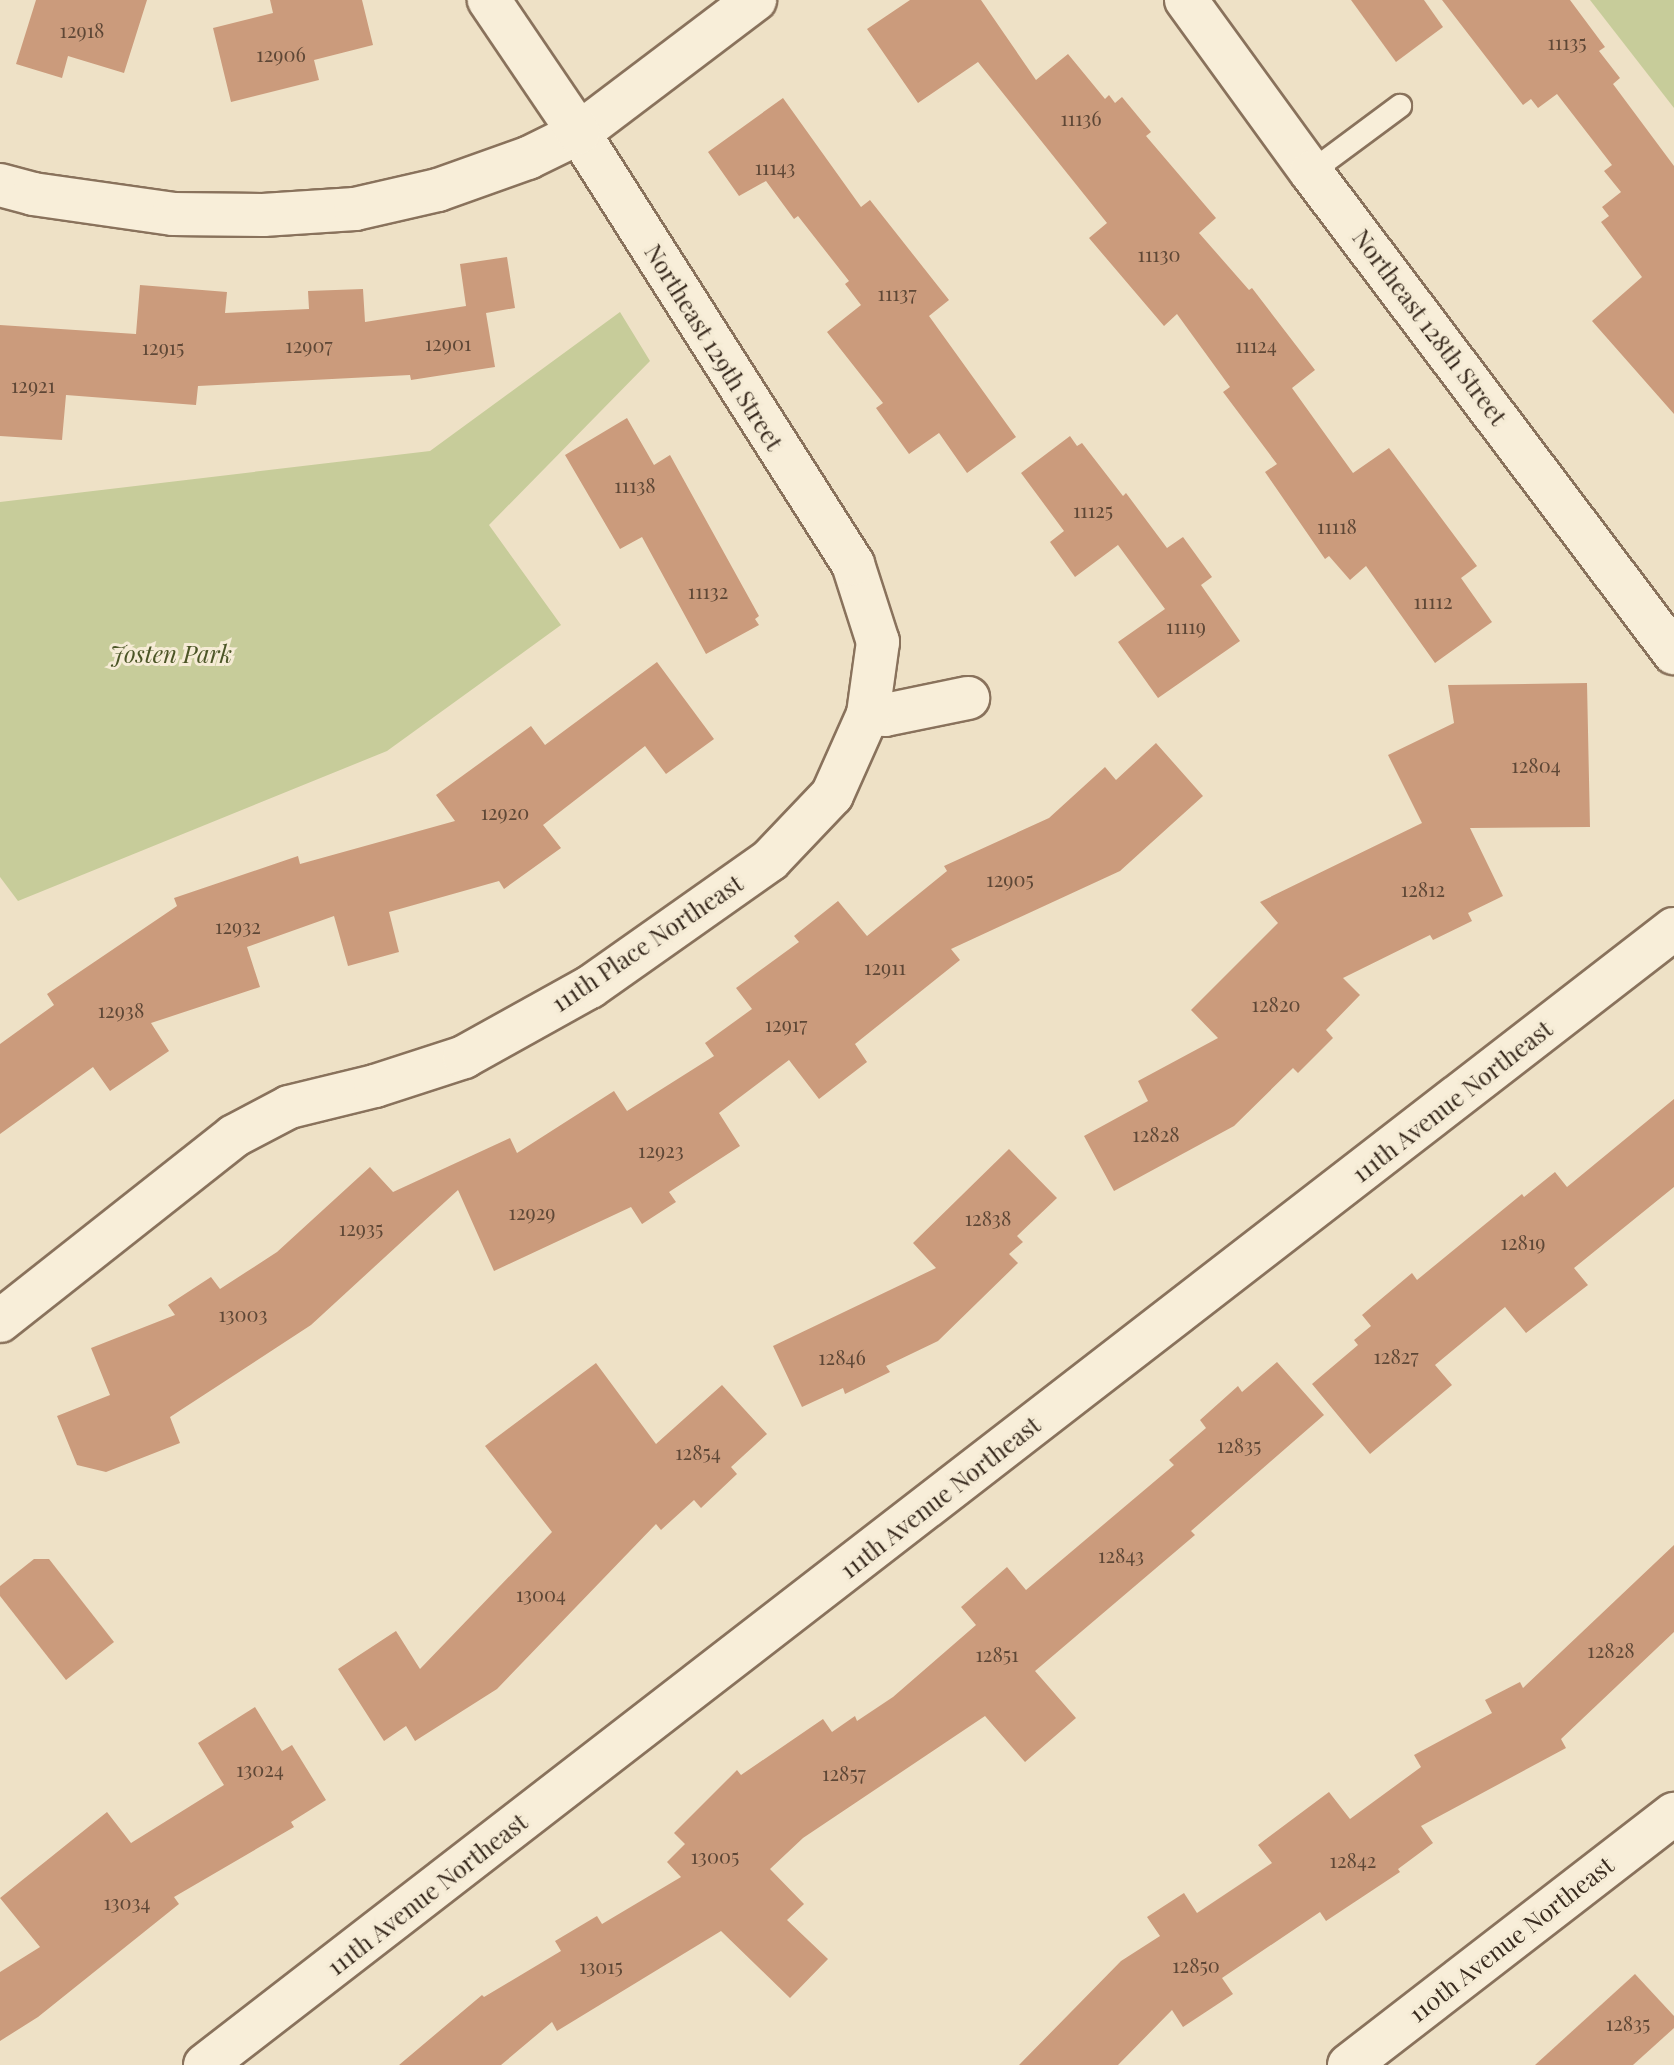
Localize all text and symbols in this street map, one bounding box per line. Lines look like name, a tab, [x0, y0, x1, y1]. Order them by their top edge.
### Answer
house number: 12918	[60, 17, 104, 41]
house number: 11135	[1547, 29, 1587, 53]
house number: 12906	[256, 41, 306, 65]
house number: 11136	[1060, 105, 1102, 129]
house number: 11143	[755, 154, 795, 178]
street label: Northeast 128th Street	[1347, 223, 1513, 431]
street label: Northeast 129th Street	[639, 239, 789, 455]
house number: 11130	[1138, 241, 1180, 265]
house number: 11137	[878, 280, 916, 304]
house number: 12901	[425, 330, 471, 354]
house number: 12907	[285, 332, 333, 356]
house number: 11124	[1235, 332, 1277, 356]
house number: 12915	[142, 334, 184, 358]
house number: 12921	[11, 372, 55, 396]
house number: 11138	[614, 472, 656, 496]
house number: 11125	[1073, 497, 1113, 521]
house number: 11118	[1317, 513, 1357, 537]
house number: 11132	[688, 578, 728, 602]
house number: 11112	[1413, 588, 1453, 612]
house number: 11119	[1166, 613, 1206, 637]
park label: Josten Park	[110, 640, 232, 668]
house number: 12804	[1511, 752, 1561, 776]
house number: 12920	[481, 799, 529, 823]
house number: 12905	[986, 866, 1034, 890]
street label: 111th Place Northeast	[546, 868, 748, 1018]
house number: 12812	[1401, 876, 1445, 900]
house number: 12932	[215, 913, 261, 937]
house number: 12911	[864, 954, 906, 978]
house number: 12820	[1252, 991, 1300, 1015]
house number: 12938	[98, 997, 144, 1021]
house number: 12917	[765, 1011, 807, 1035]
street label: 111th Avenue Northeast	[1346, 1014, 1558, 1188]
house number: 12828	[1132, 1121, 1180, 1145]
house number: 12923	[638, 1137, 684, 1161]
house number: 12929	[509, 1199, 555, 1223]
house number: 12838	[965, 1205, 1011, 1229]
house number: 12935	[339, 1215, 383, 1239]
house number: 12819	[1501, 1229, 1545, 1253]
house number: 13003	[218, 1301, 268, 1325]
house number: 12827	[1373, 1343, 1419, 1367]
house number: 12846	[818, 1344, 866, 1368]
street label: 111th Avenue Northeast	[834, 1410, 1046, 1584]
house number: 12835	[1217, 1432, 1261, 1456]
house number: 12854	[675, 1439, 721, 1463]
house number: 12843	[1098, 1542, 1144, 1566]
house number: 13004	[516, 1581, 566, 1605]
house number: 12828	[1587, 1637, 1635, 1661]
house number: 12851	[975, 1641, 1019, 1665]
house number: 13024	[236, 1756, 284, 1780]
house number: 12857	[822, 1760, 866, 1784]
street label: 111th Avenue Northeast	[321, 1807, 533, 1981]
house number: 13005	[691, 1843, 739, 1867]
house number: 12842	[1330, 1847, 1376, 1871]
street label: 110th Avenue Northeast	[1403, 1850, 1619, 2028]
house number: 13034	[104, 1889, 150, 1913]
house number: 12850	[1172, 1952, 1220, 1976]
house number: 13015	[579, 1953, 623, 1977]
house number: 12835	[1606, 2010, 1650, 2034]

